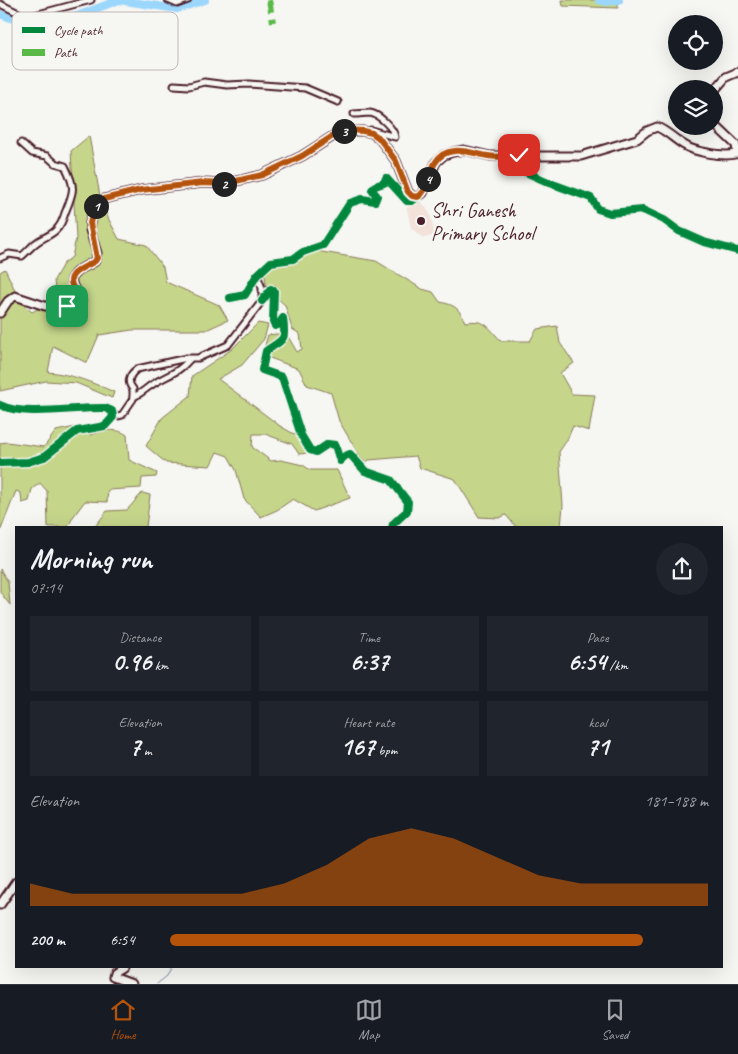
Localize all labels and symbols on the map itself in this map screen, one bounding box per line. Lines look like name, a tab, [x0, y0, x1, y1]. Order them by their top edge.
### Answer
legend	[12, 12, 178, 70]
text: Cycle path	[54, 22, 103, 39]
text: Path	[54, 44, 78, 61]
pin: 3	[332, 118, 356, 144]
pin	[498, 134, 540, 176]
pin: 4	[416, 166, 440, 192]
pin: 2	[212, 172, 236, 196]
pin: 1	[84, 194, 108, 218]
place label: Shri Ganesh Primary School	[431, 198, 537, 246]
marker: Shri Ganesh Primary School	[415, 215, 427, 227]
pin	[46, 285, 88, 327]

